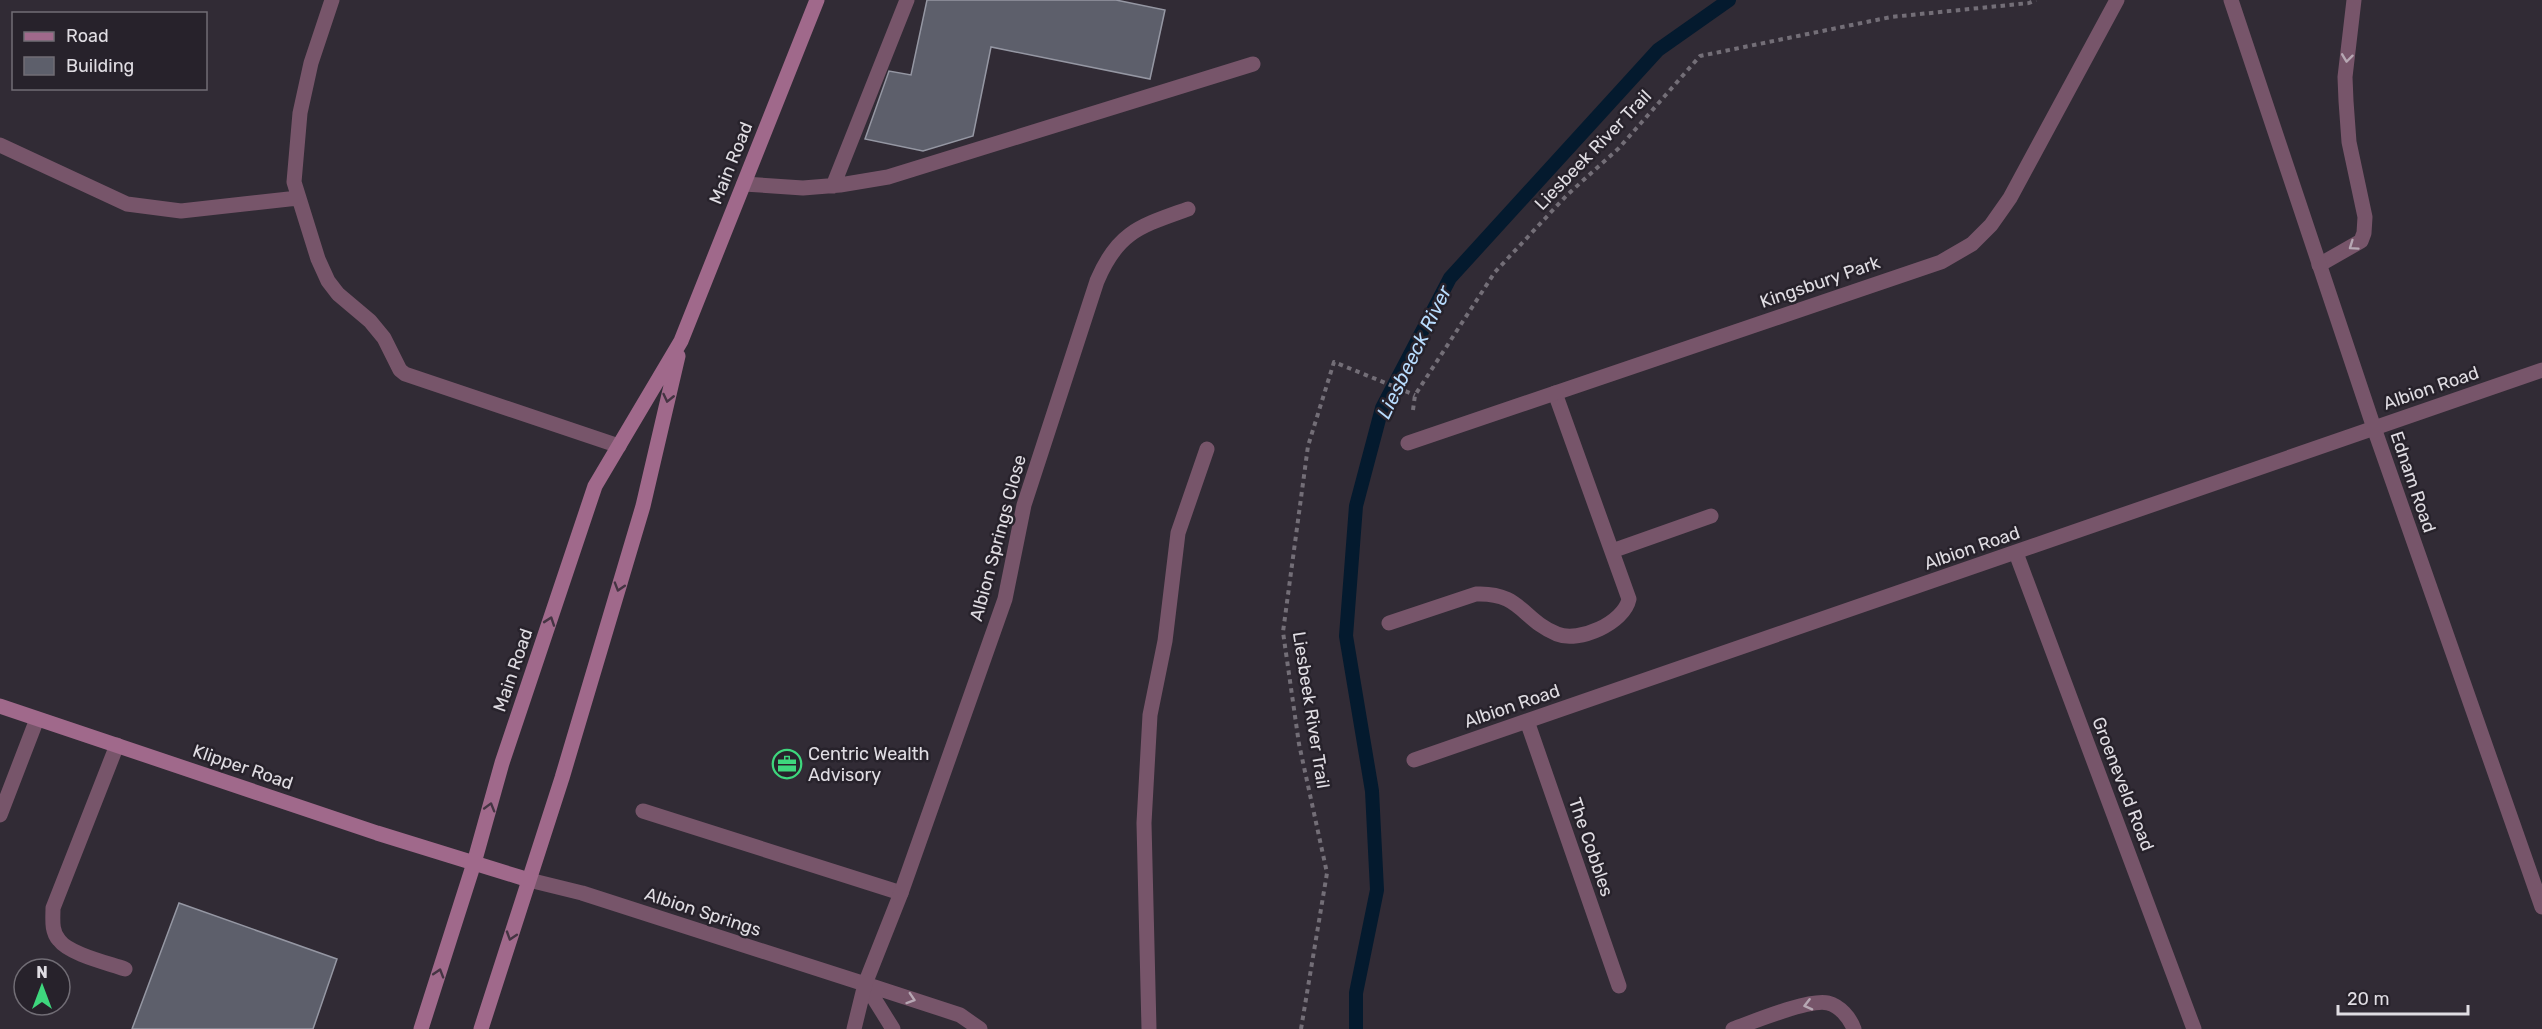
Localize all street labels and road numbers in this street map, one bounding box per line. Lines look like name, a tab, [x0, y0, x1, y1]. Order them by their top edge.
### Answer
street label: Liesbeek River Trail	[1530, 85, 1656, 215]
street label: Main Road	[705, 119, 757, 207]
street label: Kingsbury Park	[1757, 251, 1884, 313]
street label: Albion Road	[2380, 361, 2482, 415]
street label: Ednam Road	[2385, 429, 2441, 535]
street label: Albion Springs Close	[965, 452, 1031, 624]
street label: Albion Road	[1921, 521, 2023, 575]
street label: Main Road	[489, 625, 537, 715]
street label: Liesbeek River Trail	[1288, 630, 1334, 790]
street label: Albion Road	[1461, 679, 1563, 733]
street label: Groeneveld Road	[2087, 714, 2159, 854]
street label: Klipper Road	[190, 740, 296, 794]
street label: The Cobbles	[1564, 795, 1618, 899]
street label: Albion Springs	[642, 883, 764, 941]

